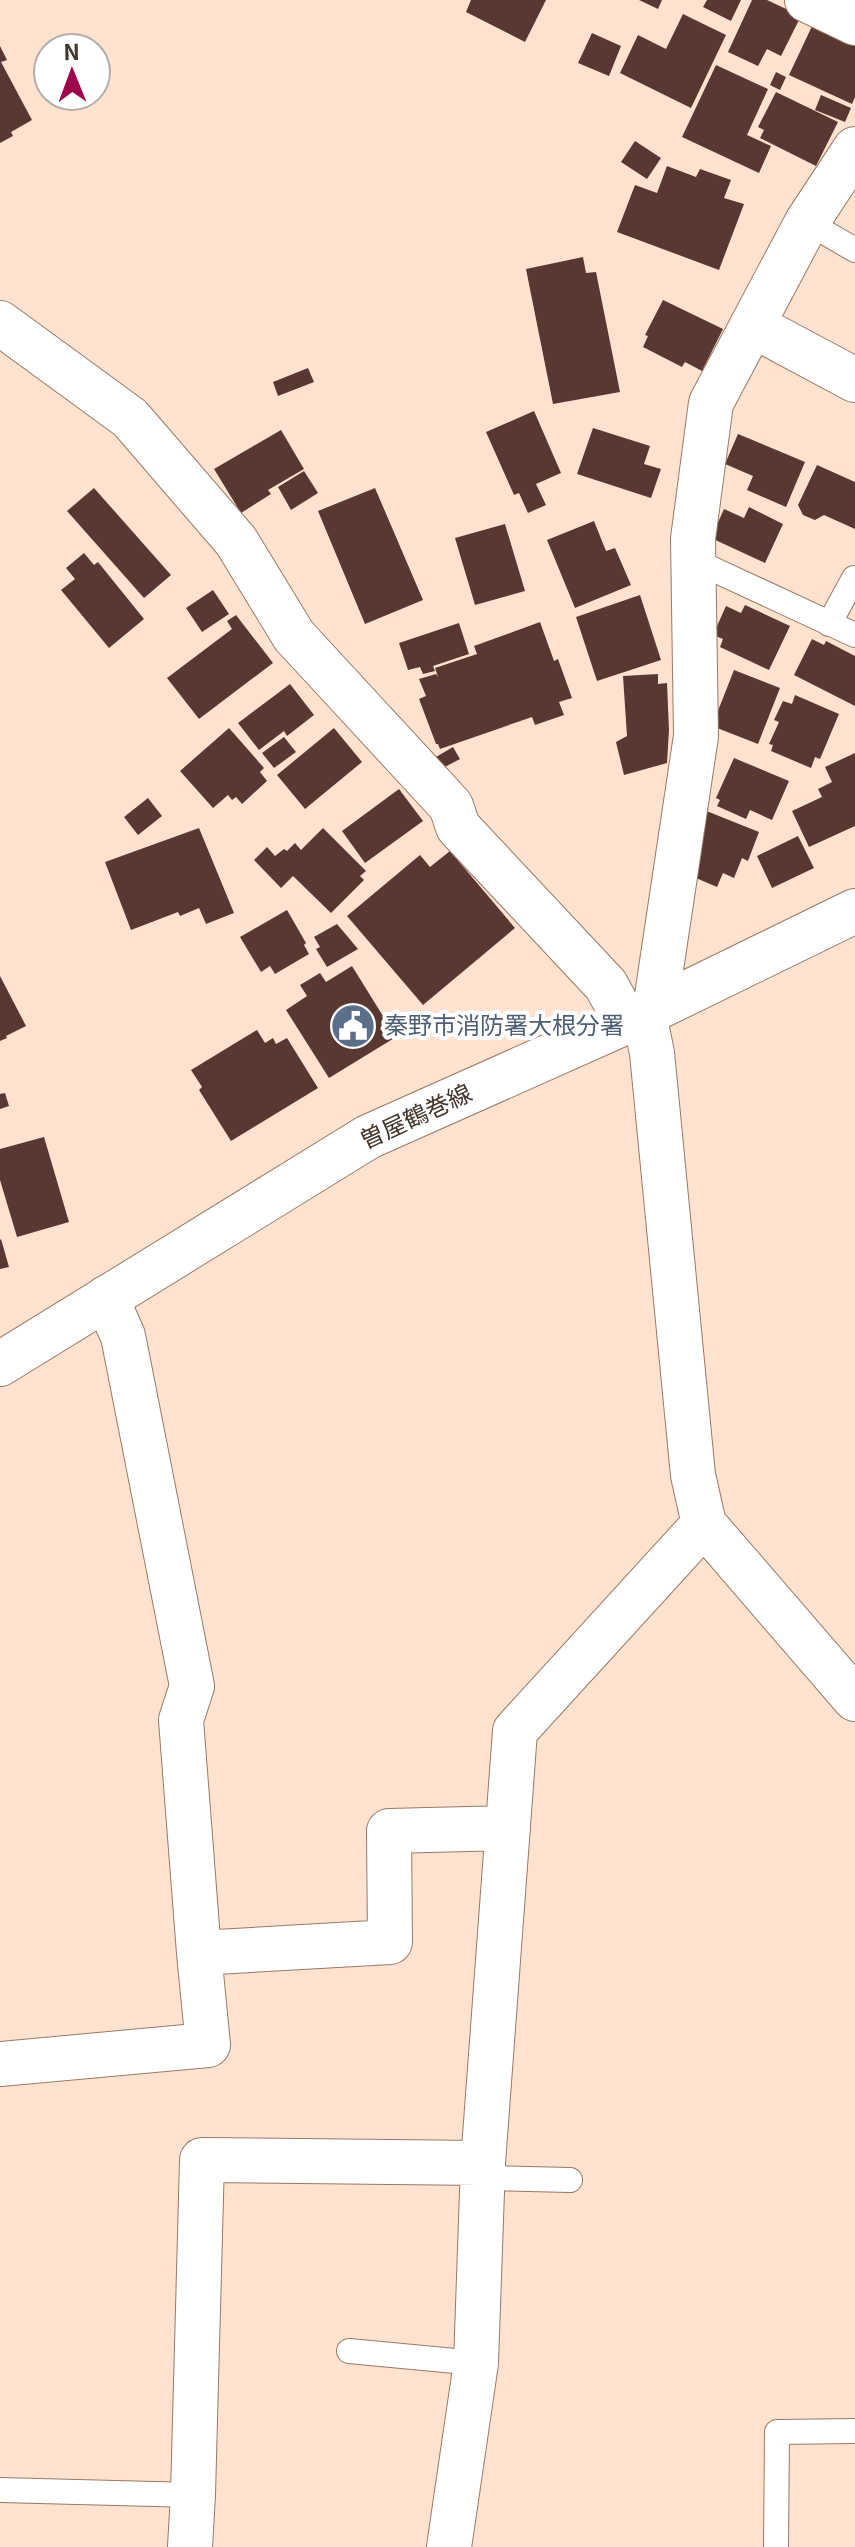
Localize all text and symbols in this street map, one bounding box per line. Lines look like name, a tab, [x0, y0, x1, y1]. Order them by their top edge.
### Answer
north arrow	[32, 32, 112, 112]
text: N	[63, 34, 80, 66]
public building icon: 秦野市消防署大根分署	[329, 1002, 377, 1050]
place label: 秦野市消防署大根分署	[384, 1006, 624, 1041]
street label: 曽屋鶴巻線	[353, 1074, 477, 1156]

